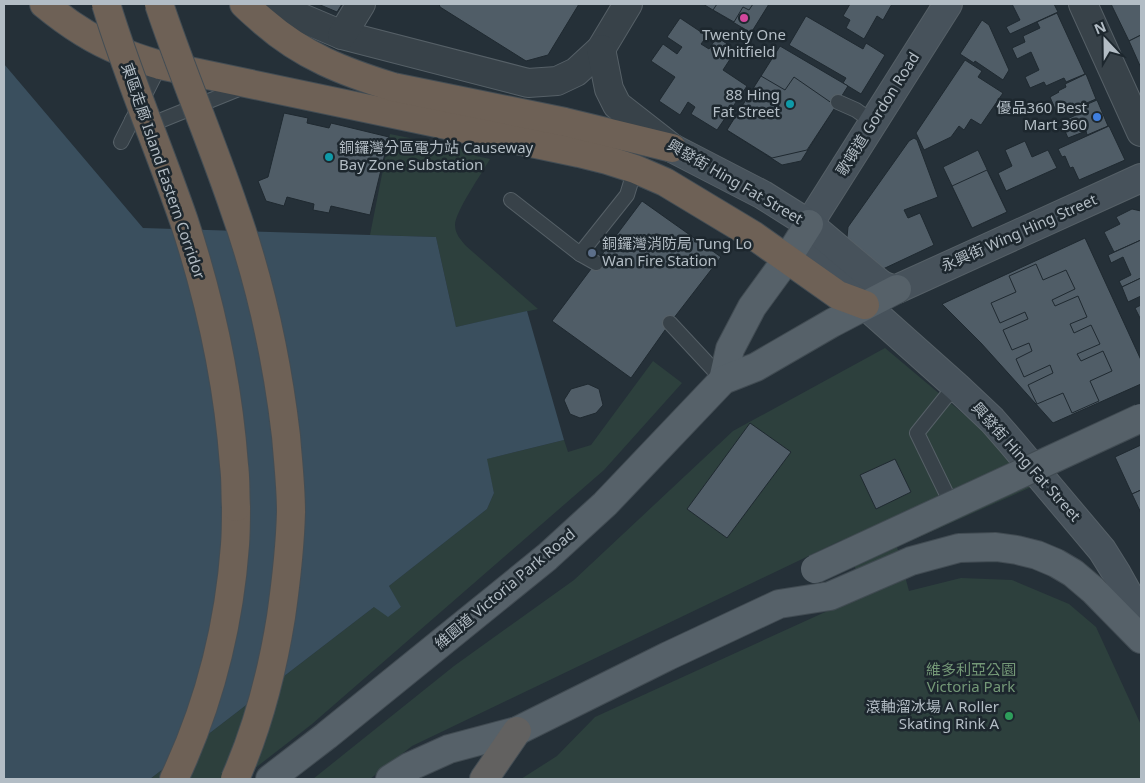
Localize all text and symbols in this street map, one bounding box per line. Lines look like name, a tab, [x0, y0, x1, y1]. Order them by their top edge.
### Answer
marker: Twenty One Whitfield	[738, 12, 750, 24]
north arrow	[1080, 15, 1130, 65]
text: N	[1091, 17, 1109, 38]
place label: Twenty One Whitfield	[702, 24, 786, 61]
street label: 歌頓道 Gordon Road	[831, 48, 923, 179]
street label: 東區走廊 Island Eastern Corridor	[117, 60, 210, 281]
place label: 88 Hing Fat Street	[713, 84, 781, 121]
place label: 優品360 Best Mart 360	[997, 97, 1088, 134]
marker: 88 Hing Fat Street	[784, 98, 796, 110]
marker: 優品360 Best Mart 360	[1091, 111, 1103, 123]
street label: 興發街 Hing Fat Street	[664, 134, 808, 229]
place label: 銅鑼灣分區電力站 Causeway Bay Zone Substation	[339, 137, 534, 174]
marker: 銅鑼灣分區電力站 Causeway Bay Zone Substation	[323, 151, 335, 163]
street label: 永興街 Wing Hing Street	[938, 188, 1100, 275]
place label: 銅鑼灣消防局 Tung Lo Wan Fire Station	[602, 233, 752, 270]
marker: 銅鑼灣消防局 Tung Lo Wan Fire Station	[586, 247, 598, 259]
street label: 興發街 Hing Fat Street	[968, 398, 1086, 526]
street label: 維園道 Victoria Park Road	[430, 524, 579, 653]
park label: 維多利亞公園 Victoria Park	[926, 659, 1016, 696]
place label: 滾軸溜冰場 A Roller Skating Rink A	[866, 696, 999, 733]
marker: 滾軸溜冰場 A Roller Skating Rink A	[1003, 710, 1015, 722]

